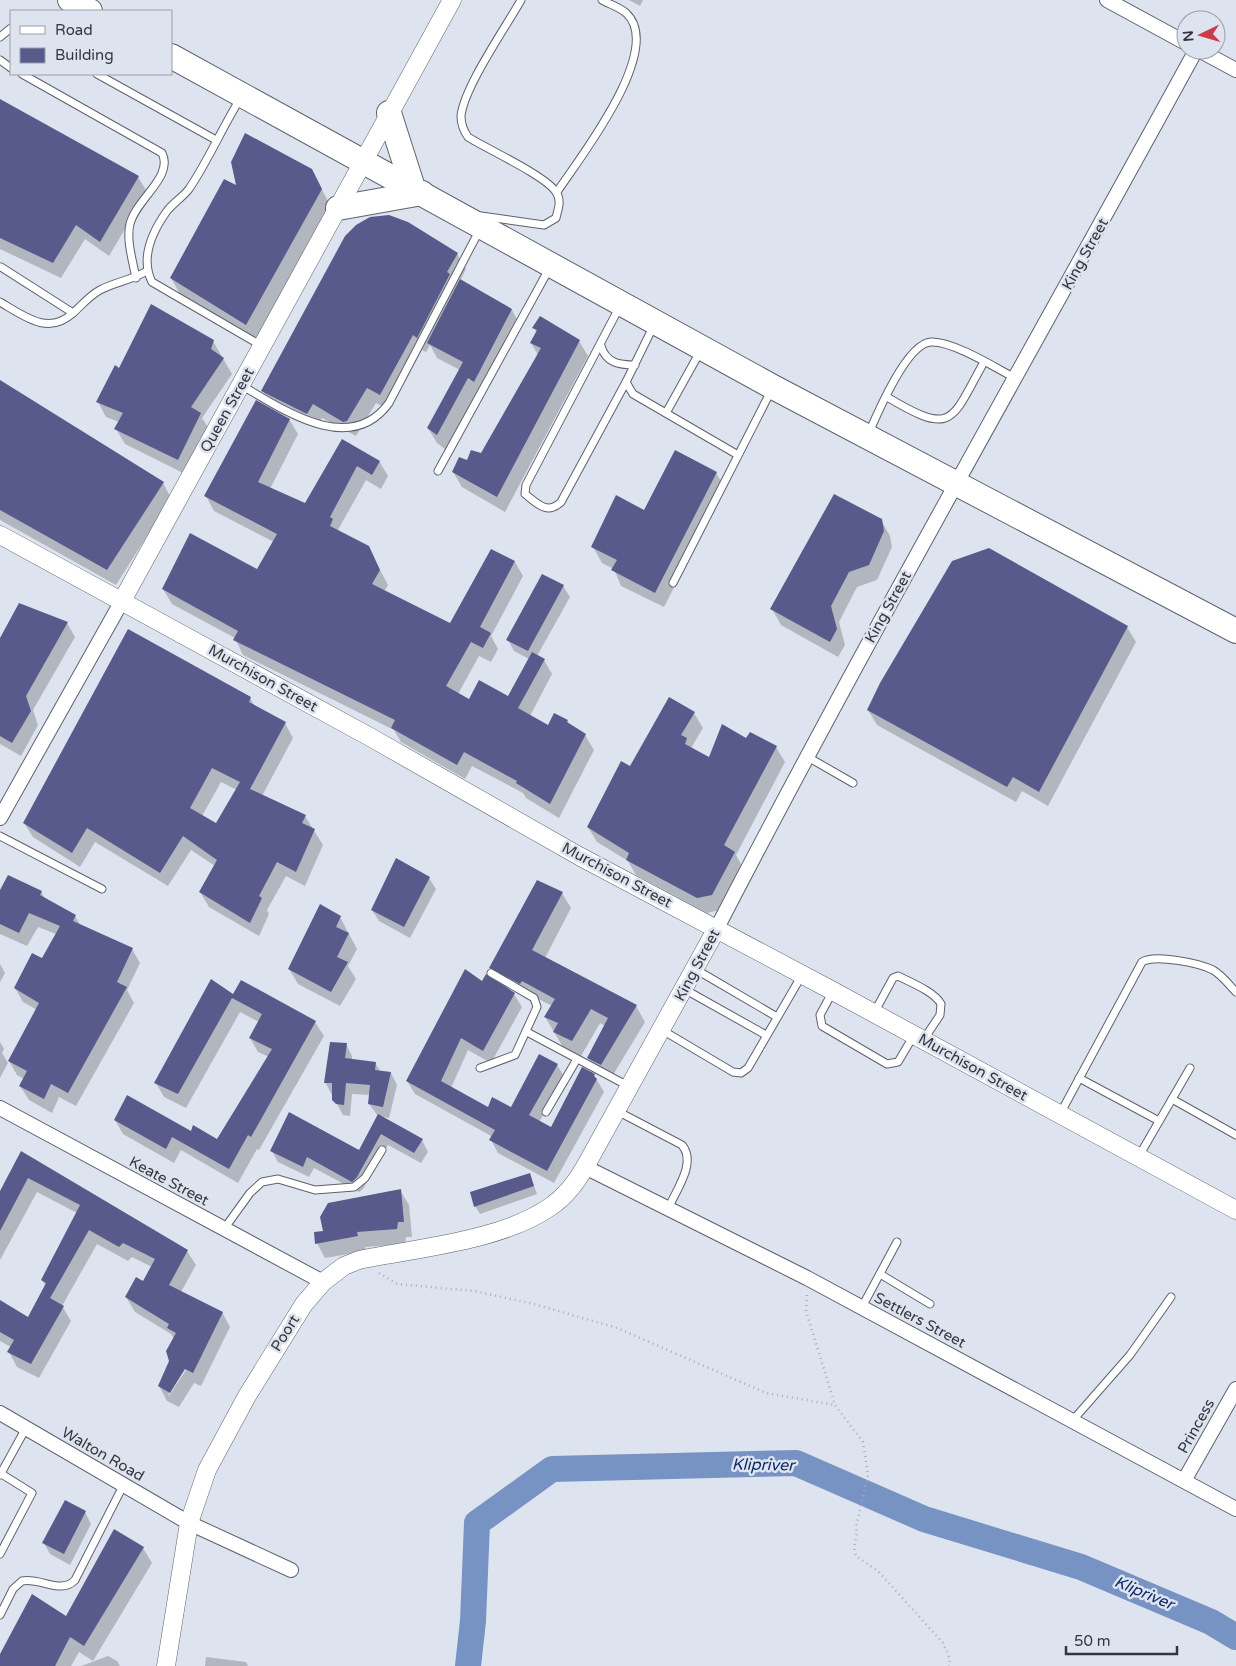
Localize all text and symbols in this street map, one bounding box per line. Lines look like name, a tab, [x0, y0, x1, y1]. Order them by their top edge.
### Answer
legend	[10, 10, 172, 75]
north arrow	[1176, 10, 1226, 60]
text: Road	[55, 21, 93, 39]
text: N	[1180, 30, 1198, 42]
text: Building	[55, 46, 114, 64]
street label: King Street	[1058, 215, 1112, 293]
street label: Queen Street	[196, 364, 258, 456]
street label: King Street	[861, 568, 915, 646]
street label: Murchison Street	[205, 641, 321, 716]
street label: Murchison Street	[559, 838, 675, 912]
street label: King Street	[670, 926, 724, 1004]
street label: Murchison Street	[915, 1030, 1031, 1105]
street label: Keate Street	[126, 1152, 212, 1210]
street label: Settlers Street	[871, 1288, 969, 1352]
street label: Poort	[267, 1311, 303, 1355]
street label: Princess	[1174, 1396, 1218, 1456]
street label: Walton Road	[59, 1423, 147, 1485]
water label: Klipriver	[732, 1454, 796, 1476]
water label: Klipriver	[1111, 1572, 1178, 1615]
scale bar	[1066, 1624, 1177, 1656]
text: 50 m	[1074, 1632, 1111, 1650]

